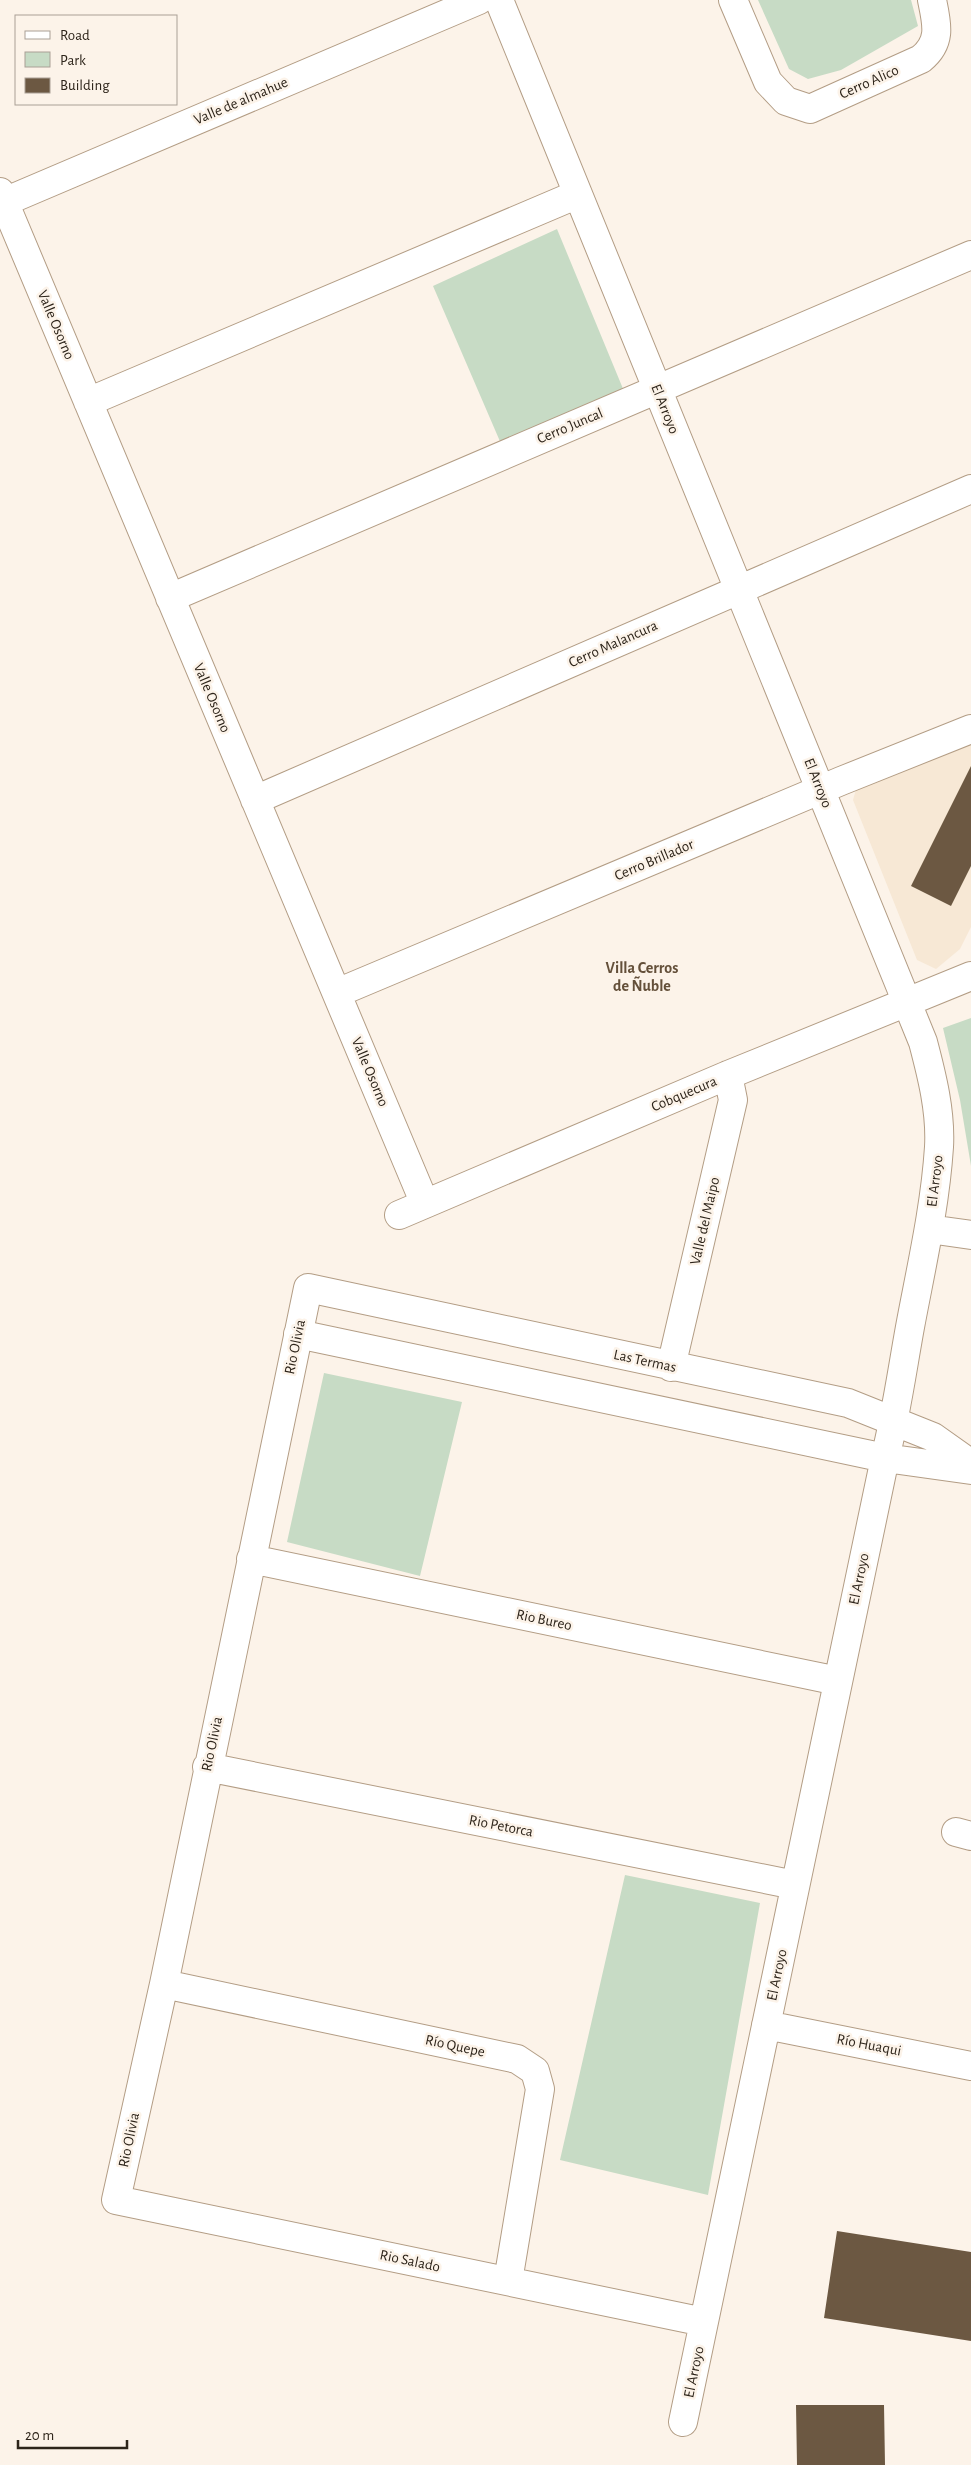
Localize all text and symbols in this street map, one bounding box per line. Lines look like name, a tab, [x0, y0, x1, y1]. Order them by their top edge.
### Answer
legend	[15, 15, 178, 105]
text: Road	[60, 28, 90, 43]
text: Park	[60, 53, 86, 68]
street label: Cerro Alico	[837, 62, 901, 102]
street label: Valle de almahue	[192, 74, 290, 128]
text: Building	[60, 78, 110, 93]
street label: Valle Osorno	[35, 288, 77, 362]
street label: El Arroyo	[648, 382, 682, 436]
street label: Cerro Juncal	[535, 405, 605, 447]
street label: Cerro Malancura	[566, 618, 660, 670]
street label: Valle Osorno	[191, 661, 233, 735]
street label: El Arroyo	[801, 756, 835, 810]
street label: Cerro Brillador	[612, 837, 696, 883]
district label: Villa Cerros de Ñuble	[606, 960, 678, 994]
street label: Valle Osorno	[349, 1035, 391, 1109]
street label: Cobquecura	[649, 1073, 719, 1115]
street label: El Arroyo	[924, 1154, 946, 1208]
street label: Valle del Maipo	[688, 1176, 722, 1266]
street label: Rio Olivia	[282, 1318, 308, 1376]
street label: Las Termas	[612, 1347, 678, 1375]
street label: El Arroyo	[846, 1552, 872, 1606]
street label: Rio Bureo	[515, 1607, 573, 1633]
street label: Rio Olivia	[199, 1715, 225, 1773]
street label: Rio Petorca	[468, 1812, 534, 1840]
street label: El Arroyo	[764, 1948, 790, 2002]
street label: Río Huaqui	[835, 2031, 903, 2059]
street label: Río Quepe	[424, 2032, 486, 2060]
street label: Rio Olivia	[116, 2111, 142, 2169]
street label: Rio Salado	[378, 2247, 442, 2275]
street label: El Arroyo	[681, 2345, 707, 2399]
scale bar	[18, 2418, 126, 2450]
text: 20 m	[25, 2428, 54, 2443]

